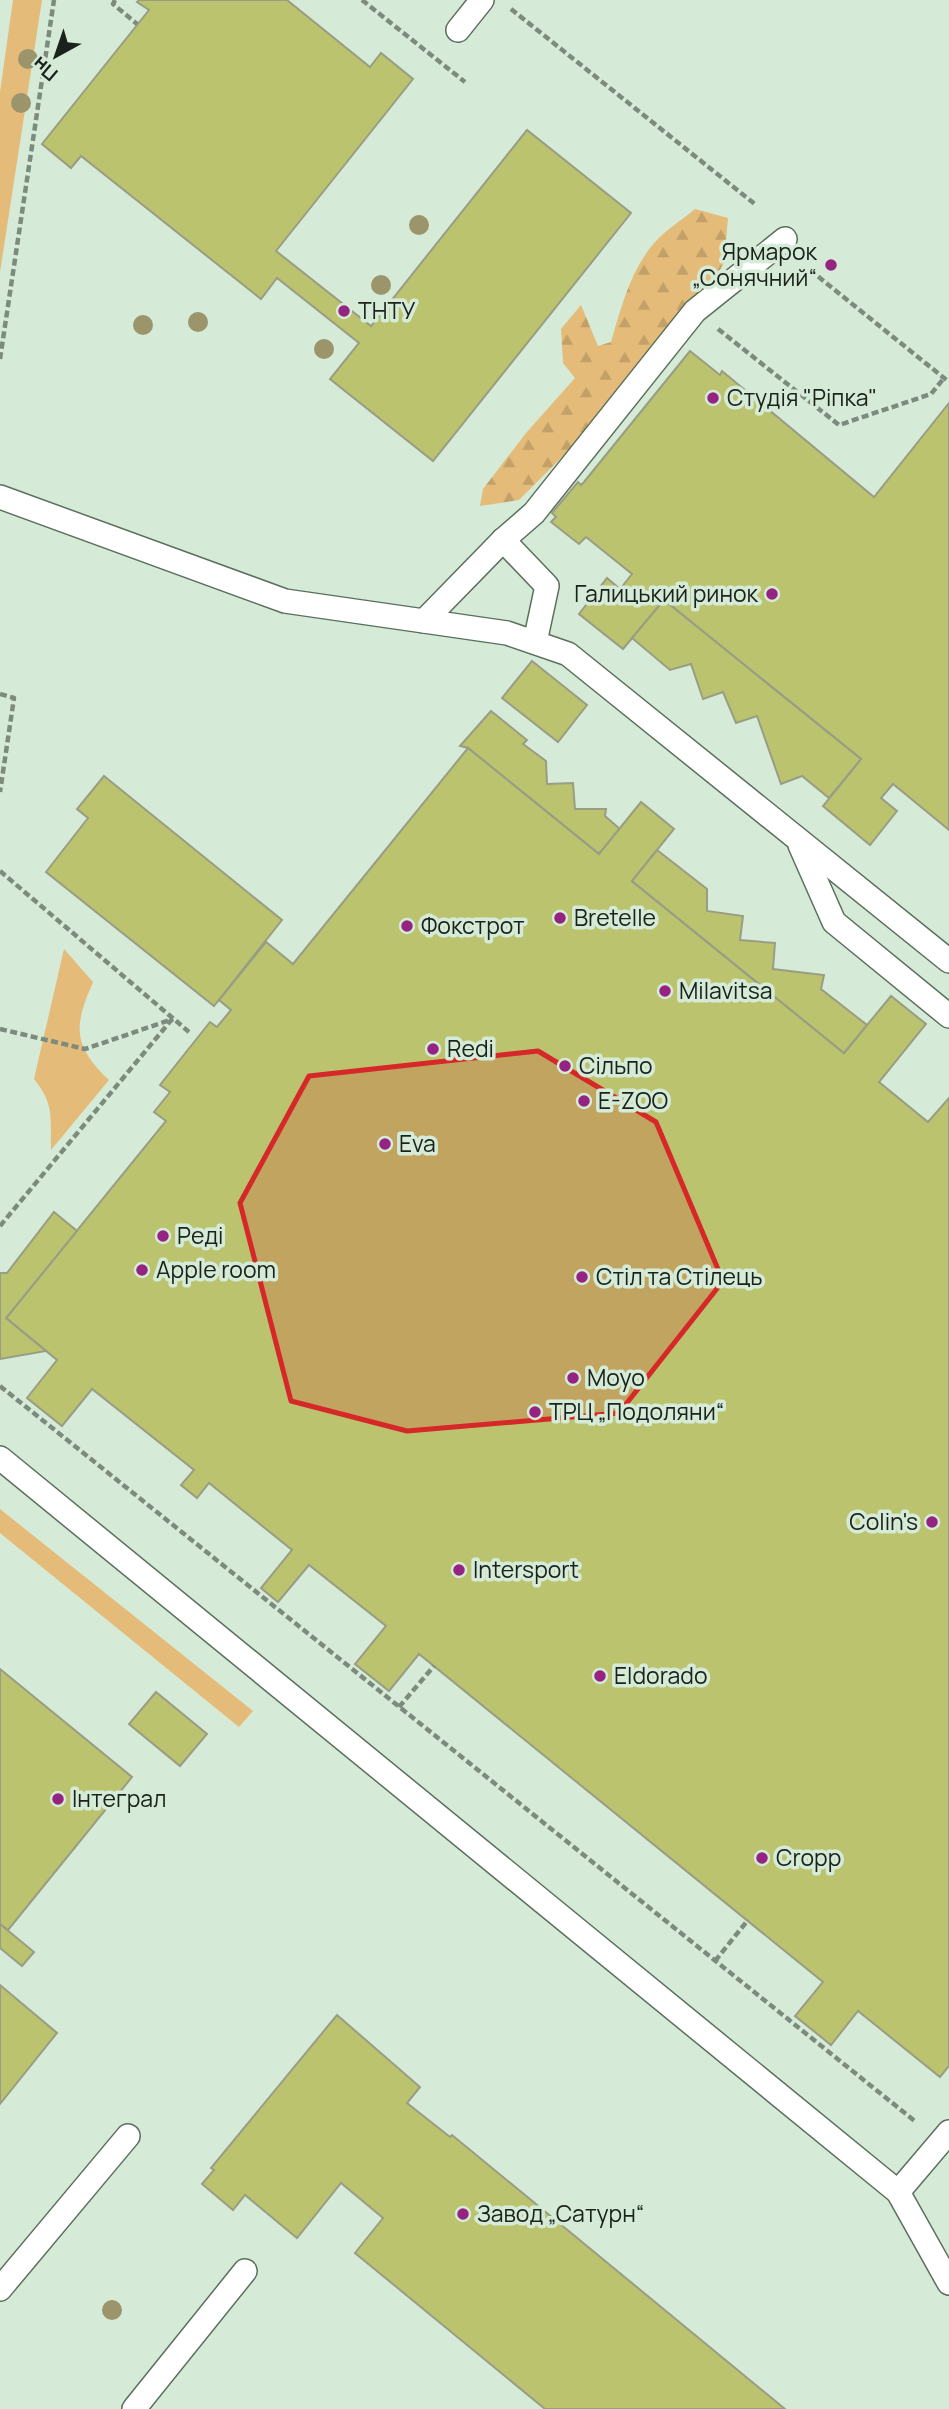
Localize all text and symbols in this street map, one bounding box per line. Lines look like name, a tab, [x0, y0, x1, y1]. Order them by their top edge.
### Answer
north arrow	[21, 21, 91, 91]
text: Пн	[27, 51, 63, 87]
place label: Ярмарок „Сонячний“	[692, 235, 818, 293]
marker: Ярмарок „Сонячний“	[823, 257, 839, 273]
place label: ТНТУ	[358, 294, 416, 326]
marker: ТНТУ	[336, 303, 352, 319]
place label: Студія "Ріпка"	[727, 381, 877, 413]
marker: Студія "Ріпка"	[705, 390, 721, 406]
place label: Галицький ринок	[574, 577, 759, 609]
marker: Галицький ринок	[764, 586, 780, 602]
place label: Bretelle	[574, 901, 656, 933]
place label: Фокстрот	[421, 909, 525, 941]
marker: Bretelle	[552, 910, 568, 926]
marker: Фокстрот	[399, 918, 415, 934]
place label: Milavitsa	[679, 974, 773, 1006]
marker: Milavitsa	[657, 983, 673, 999]
place label: Redi	[447, 1032, 494, 1064]
marker: Redi	[425, 1041, 441, 1057]
place label: Сільпо	[579, 1049, 653, 1081]
marker: Сільпо	[557, 1058, 573, 1074]
place label: E-ZOO	[598, 1084, 668, 1116]
marker: E-ZOO	[576, 1093, 592, 1109]
place label: Eva	[399, 1127, 436, 1159]
marker: Eva	[377, 1136, 393, 1152]
place label: Реді	[177, 1219, 223, 1251]
marker: Реді	[155, 1228, 171, 1244]
place label: Apple room	[156, 1253, 276, 1285]
place label: Стіл та Стілець	[596, 1260, 763, 1292]
marker: Apple room	[134, 1262, 150, 1278]
marker: Стіл та Стілець	[574, 1269, 590, 1285]
place label: Moyo	[587, 1361, 645, 1393]
marker: Moyo	[565, 1370, 581, 1386]
place label: ТРЦ „Подоляни“	[549, 1395, 724, 1427]
marker: ТРЦ „Подоляни“	[527, 1404, 543, 1420]
place label: Colin's	[849, 1505, 918, 1537]
marker: Colin's	[924, 1514, 940, 1530]
place label: Intersport	[473, 1553, 579, 1585]
marker: Intersport	[451, 1562, 467, 1578]
place label: Eldorado	[614, 1659, 708, 1691]
marker: Eldorado	[592, 1668, 608, 1684]
place label: Інтеграл	[72, 1782, 166, 1814]
marker: Інтеграл	[50, 1791, 66, 1807]
place label: Cropp	[776, 1841, 841, 1873]
marker: Cropp	[754, 1850, 770, 1866]
place label: Завод „Сатурн“	[477, 2197, 644, 2229]
marker: Завод „Сатурн“	[455, 2206, 471, 2222]

